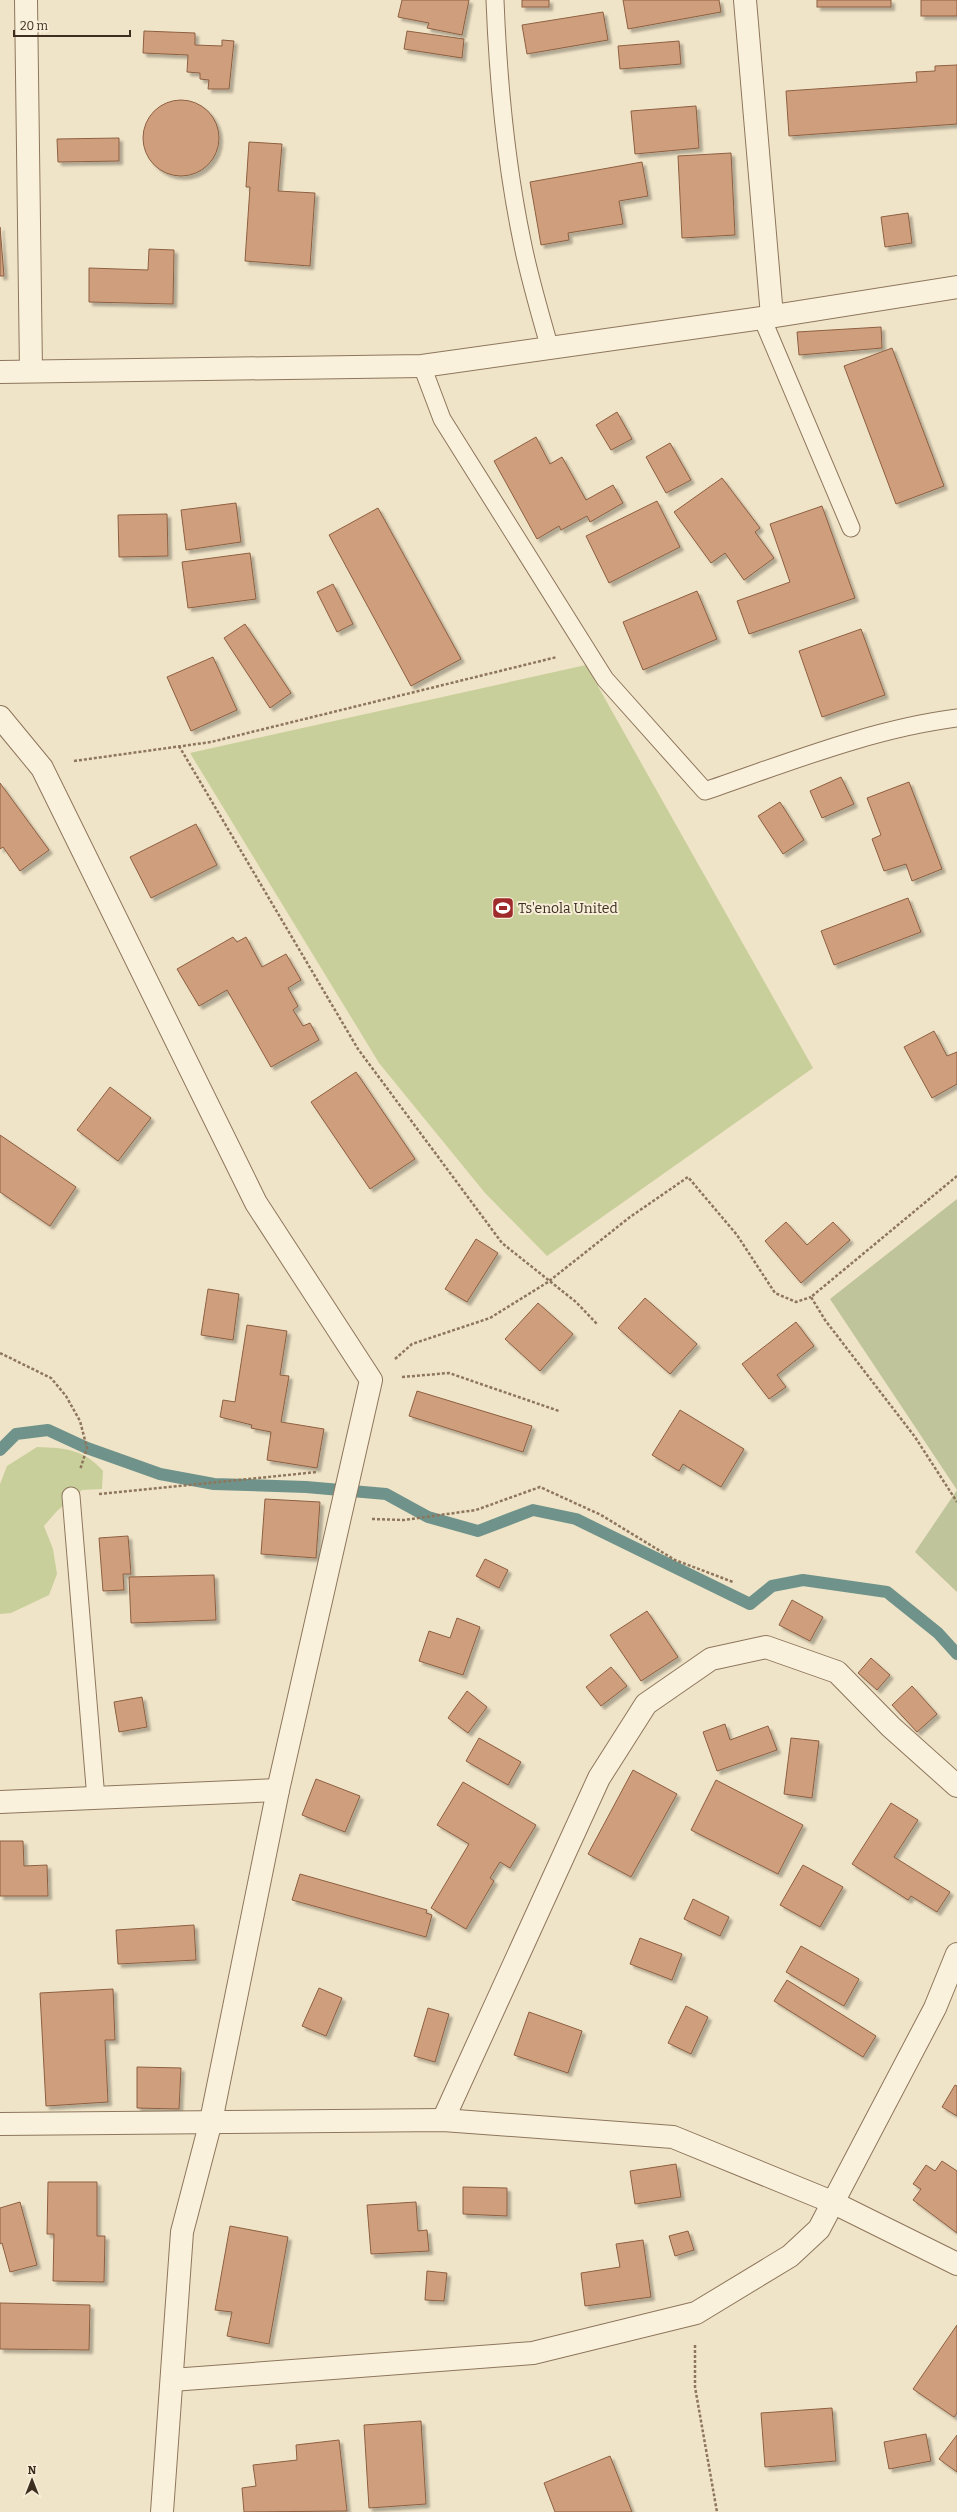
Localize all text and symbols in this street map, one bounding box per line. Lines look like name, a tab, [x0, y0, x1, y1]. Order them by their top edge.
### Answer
scale bar	[14, 12, 130, 38]
text: 20 m	[20, 19, 49, 33]
sports icon: Ts'enola United	[490, 895, 516, 921]
place label: Ts'enola United	[518, 900, 618, 917]
north arrow	[12, 2460, 52, 2500]
text: N	[28, 2464, 37, 2477]

